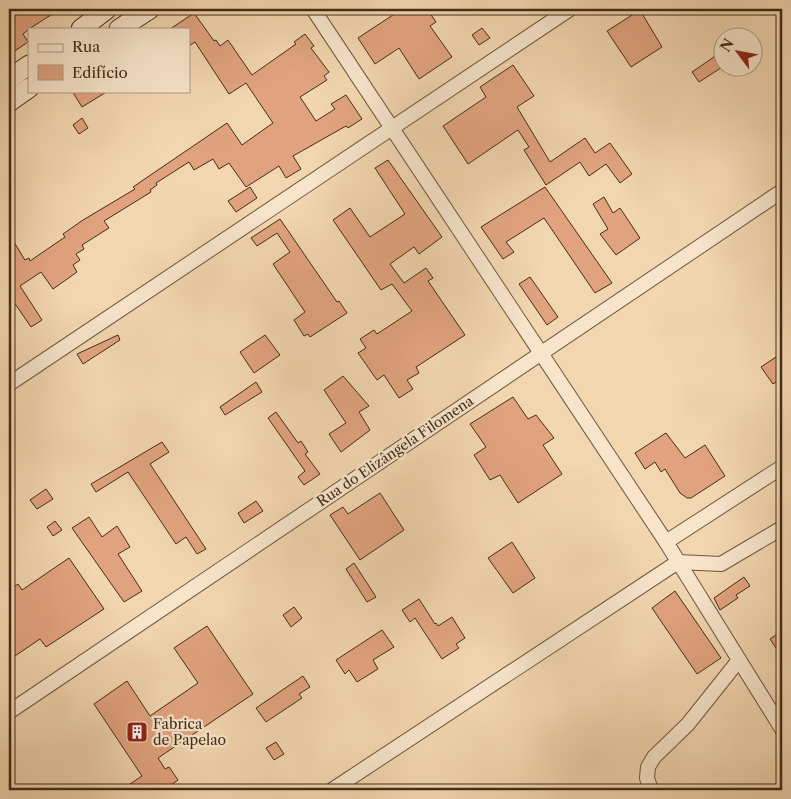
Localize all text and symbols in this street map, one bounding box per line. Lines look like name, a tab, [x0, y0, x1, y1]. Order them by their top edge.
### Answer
legend	[28, 28, 190, 92]
north arrow	[714, 28, 764, 78]
text: N	[716, 35, 738, 55]
text: Rua	[72, 37, 100, 56]
text: Edifício	[72, 63, 128, 82]
street label: Rua do Elizângela Filomena	[313, 391, 477, 510]
place label: Fabrica de Papelao	[153, 715, 226, 749]
building icon: Fabrica de Papelao	[125, 720, 149, 744]

